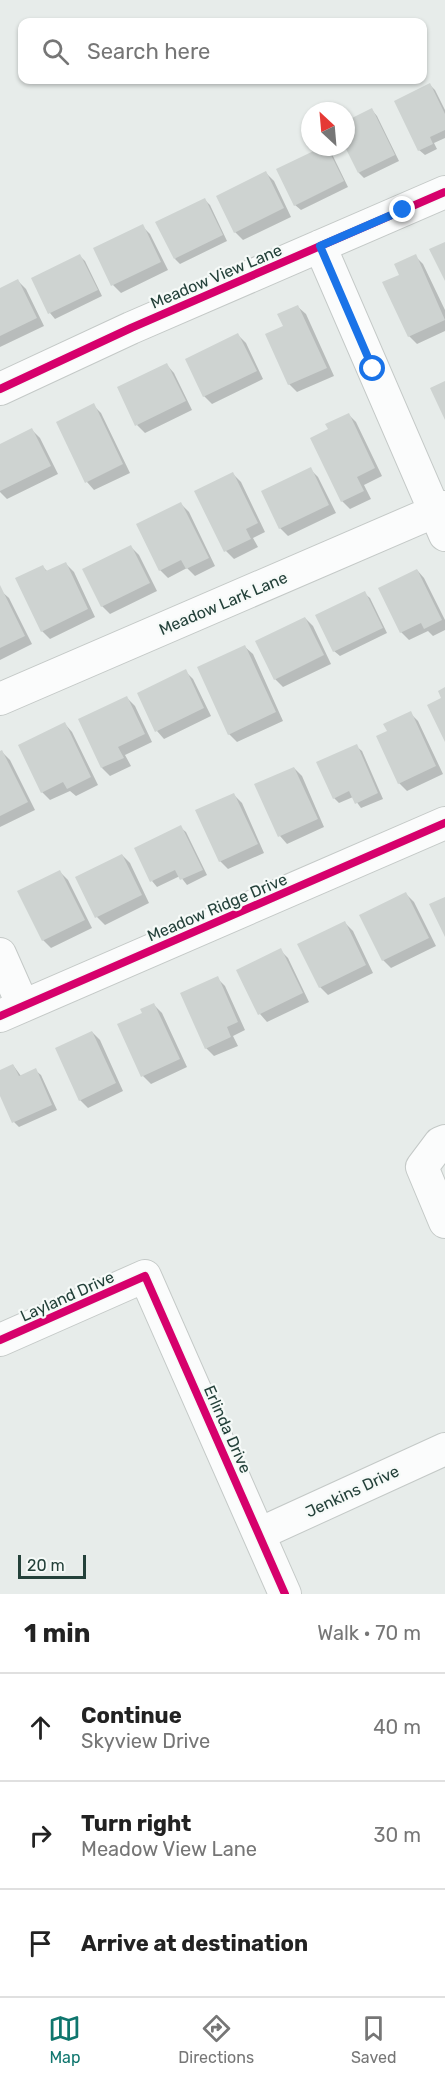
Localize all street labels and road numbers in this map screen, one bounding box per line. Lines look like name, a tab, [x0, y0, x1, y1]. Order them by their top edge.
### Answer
street label: Meadow View Lane	[148, 240, 285, 313]
street label: Meadow Lark Lane	[156, 568, 290, 639]
street label: Meadow Ridge Drive	[144, 869, 290, 946]
street label: Layland Drive	[17, 1267, 117, 1326]
street label: Erlinda Drive	[200, 1382, 255, 1476]
street label: Jenkins Drive	[302, 1461, 402, 1521]

